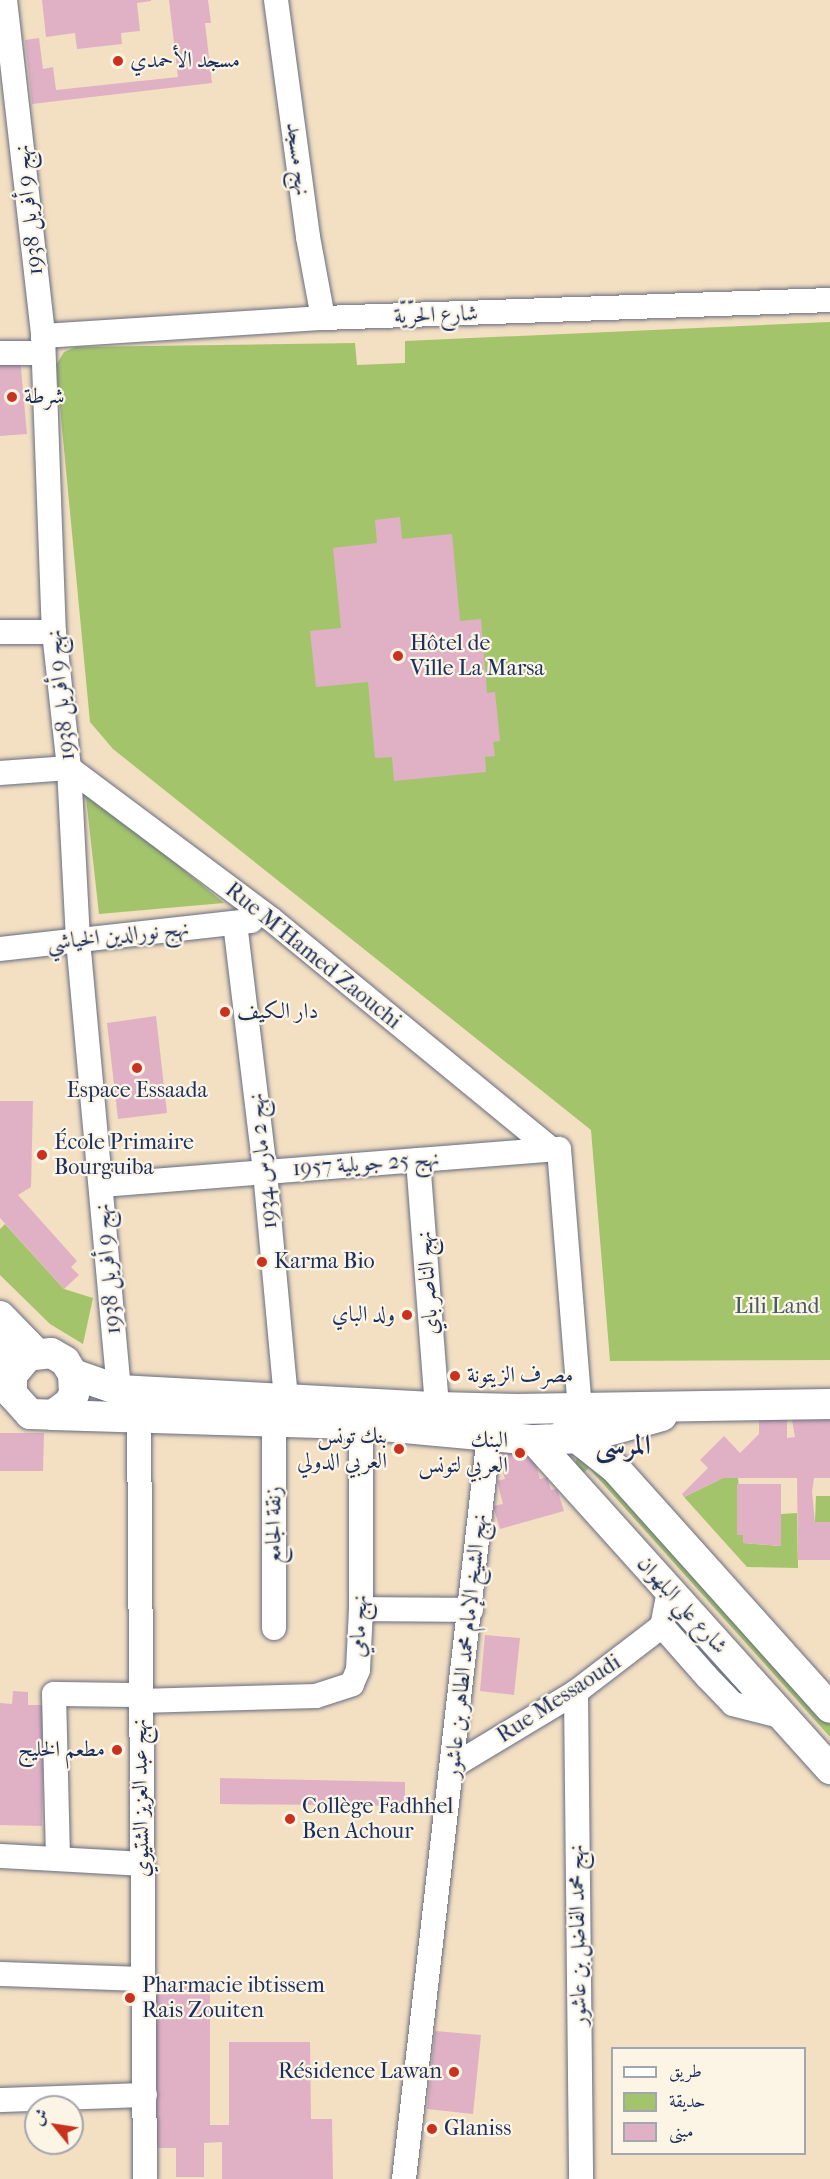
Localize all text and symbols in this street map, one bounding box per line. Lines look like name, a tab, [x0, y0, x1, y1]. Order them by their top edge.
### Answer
place label: مسجد الأحمدي	[130, 48, 240, 74]
marker: مسجد الأحمدي	[111, 54, 125, 68]
street label: نهج مسجد	[280, 121, 316, 197]
street label: نهج 9 أفريل 1938	[9, 143, 49, 277]
street label: شارع الحرّيّة	[393, 300, 479, 330]
place label: شرطة	[24, 384, 65, 410]
marker: شرطة	[5, 390, 19, 404]
street label: نهج 9 أفريل 1938	[41, 628, 81, 762]
place label: Hôtel de Ville La Marsa	[410, 630, 545, 682]
marker: Hôtel de Ville La Marsa	[391, 649, 405, 663]
street label: Rue M'Hamed Zaouchi	[220, 877, 406, 1035]
street label: نهج نورالدين الخياشي	[46, 915, 190, 957]
place label: دار الكيف	[237, 999, 318, 1025]
marker: دار الكيف	[218, 1005, 232, 1019]
marker: Espace Essaada	[130, 1061, 144, 1075]
place label: Espace Essaada	[66, 1078, 208, 1104]
street label: نهج 2 مارس 1934	[243, 1092, 283, 1230]
place label: École Primaire Bourguiba	[54, 1129, 194, 1180]
street label: نهج 25 جويلية 1957	[292, 1146, 440, 1182]
marker: École Primaire Bourguiba	[35, 1148, 49, 1162]
street label: نهج 9 أفريل 1938	[89, 1203, 127, 1335]
street label: نهج الناصر باي	[411, 1230, 445, 1336]
place label: Karma Bio	[274, 1249, 375, 1275]
marker: Karma Bio	[255, 1255, 269, 1269]
park label: Lili Land	[734, 1294, 820, 1320]
place label: ولد الباي	[332, 1302, 395, 1328]
marker: ولد الباي	[400, 1308, 414, 1322]
place label: مصرف الزيتونة	[467, 1363, 573, 1389]
marker: مصرف الزيتونة	[448, 1369, 462, 1383]
place label: بنك تونس العربي الدولي	[297, 1423, 387, 1474]
place label: البنك العربي لتونس	[418, 1427, 508, 1478]
district label: المرسى	[595, 1428, 651, 1462]
marker: بنك تونس العربي الدولي	[392, 1442, 406, 1456]
marker: البنك العربي لتونس	[513, 1446, 527, 1460]
street label: زنقة الجامع	[261, 1486, 287, 1564]
street label: نهج الشيخ الإمام محمد الطاهر بن عاشور	[439, 1513, 493, 1779]
street label: شارع علي البلهوان	[631, 1551, 733, 1659]
street label: نهج مامي	[345, 1594, 373, 1658]
street label: Rue Messaoudi	[492, 1649, 626, 1749]
street label: نهج عبد العزيز الشتيوي	[126, 1718, 156, 1878]
place label: مطعم الخليج	[18, 1737, 105, 1763]
marker: مطعم الخليج	[110, 1743, 124, 1757]
place label: Collège Fadhhel Ben Achour	[302, 1793, 453, 1844]
marker: Collège Fadhhel Ben Achour	[283, 1812, 297, 1826]
street label: نهج محمد الفاضل بن عاشور	[563, 1844, 593, 2026]
place label: Pharmacie ibtissem Rais Zouiten	[142, 1972, 325, 2024]
marker: Pharmacie ibtissem Rais Zouiten	[123, 1991, 137, 2005]
legend	[611, 2047, 806, 2155]
place label: Résidence Lawan	[278, 2059, 442, 2085]
text: طريق	[669, 2061, 702, 2082]
marker: Résidence Lawan	[447, 2065, 461, 2079]
text: حديقة	[669, 2091, 705, 2112]
north arrow	[24, 2095, 84, 2155]
text: ش	[28, 2105, 52, 2128]
place label: Glaniss	[444, 2116, 511, 2142]
text: مبنى	[669, 2121, 694, 2142]
marker: Glaniss	[425, 2122, 439, 2136]

